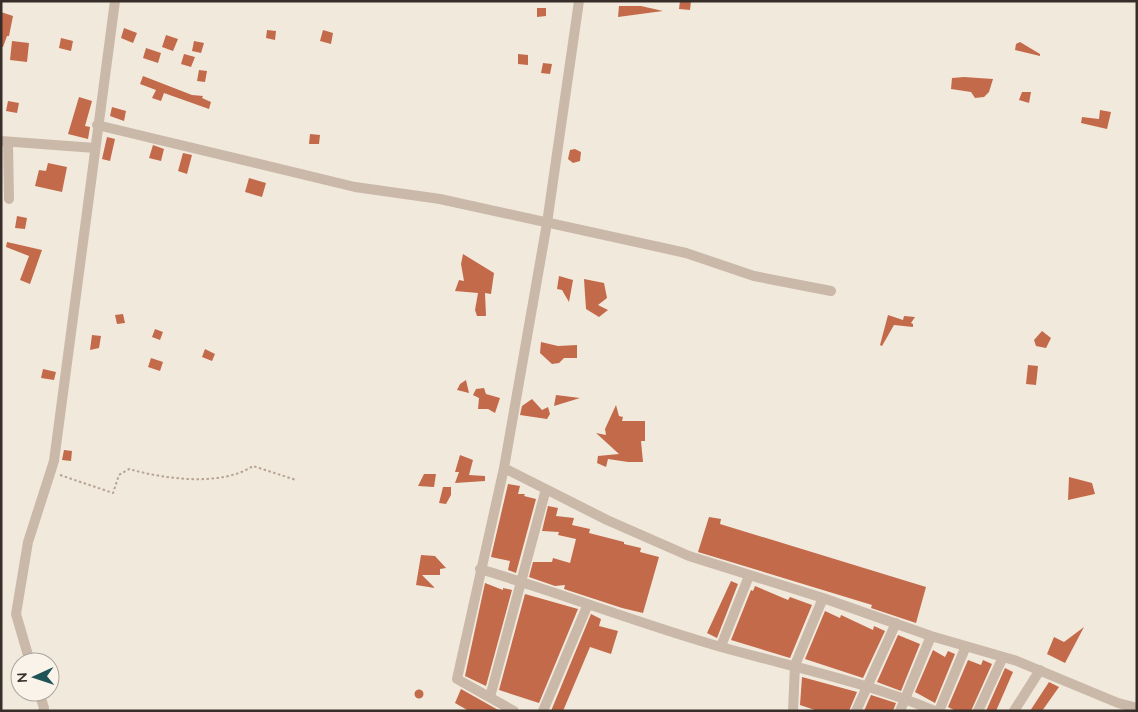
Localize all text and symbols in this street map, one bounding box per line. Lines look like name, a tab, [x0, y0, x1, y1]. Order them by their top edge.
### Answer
north arrow	[10, 652, 60, 702]
text: N	[13, 672, 31, 683]

